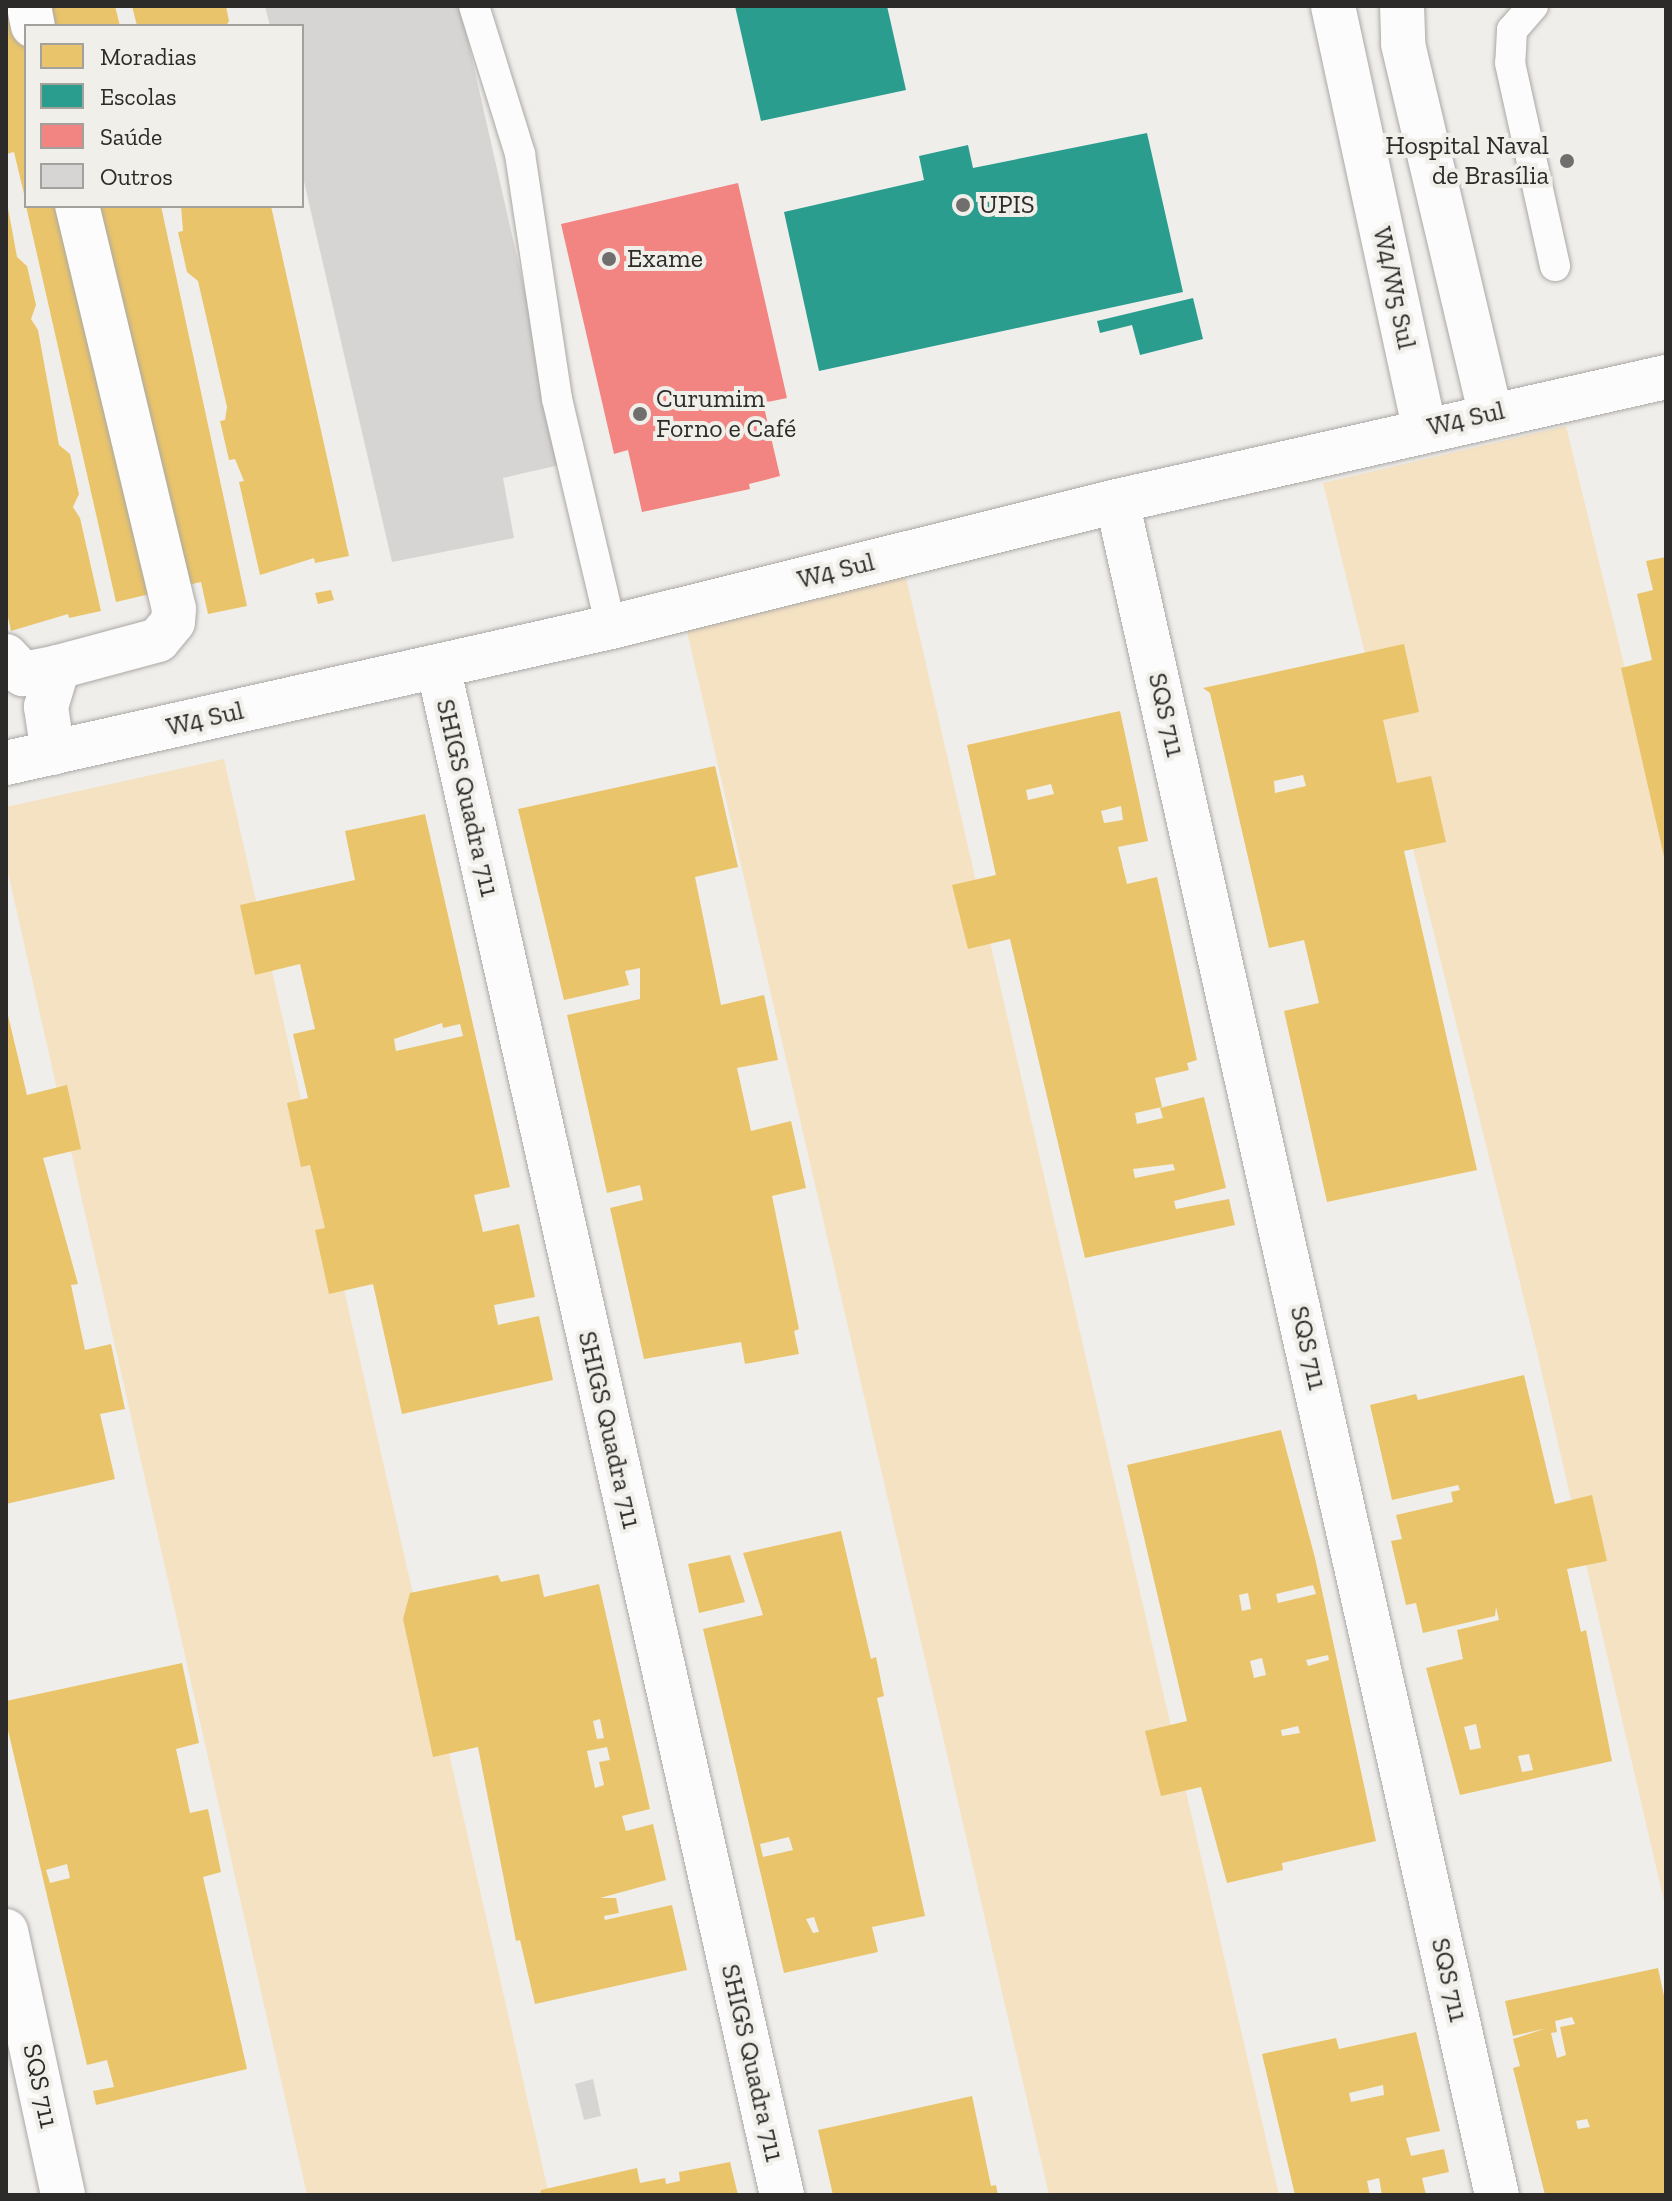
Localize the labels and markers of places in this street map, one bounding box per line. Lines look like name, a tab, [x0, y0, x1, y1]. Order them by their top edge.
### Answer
place label: Hospital Naval de Brasília	[1385, 130, 1549, 192]
marker: Hospital Naval de Brasília	[1556, 150, 1578, 172]
place label: UPIS	[979, 189, 1035, 221]
marker: UPIS	[954, 196, 972, 214]
place label: Exame	[627, 243, 703, 275]
marker: Exame	[598, 248, 620, 270]
place label: Curumim Forno e Café	[656, 383, 796, 444]
marker: Curumim Forno e Café	[631, 405, 649, 423]

